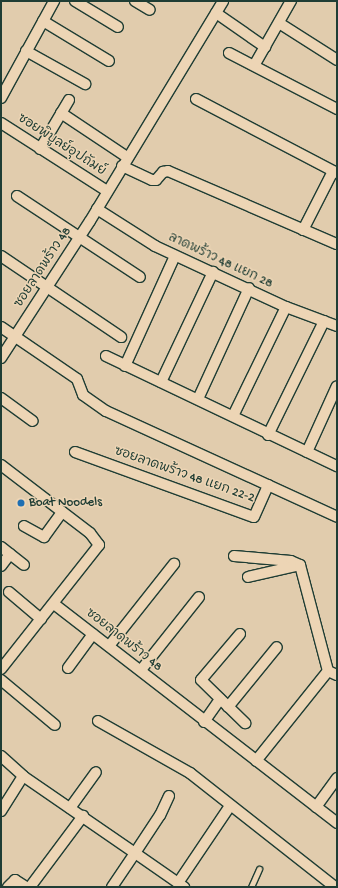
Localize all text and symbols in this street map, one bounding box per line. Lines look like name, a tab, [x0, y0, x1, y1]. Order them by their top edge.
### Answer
street label: ซอยพิบูลย์อุปถัมย์	[14, 112, 108, 180]
street label: ซอยลาดพร้าว 48	[12, 225, 76, 311]
street label: ลาดพร้าว 48 แยก 28	[165, 231, 275, 293]
street label: ซอยลาดพร้าว 48 แยก 22-2	[112, 445, 256, 507]
place label: Boat Noodels	[29, 495, 102, 511]
marker: Boat Noodels	[16, 498, 26, 508]
street label: ซอยลาดพร้าว 48	[82, 606, 164, 676]

